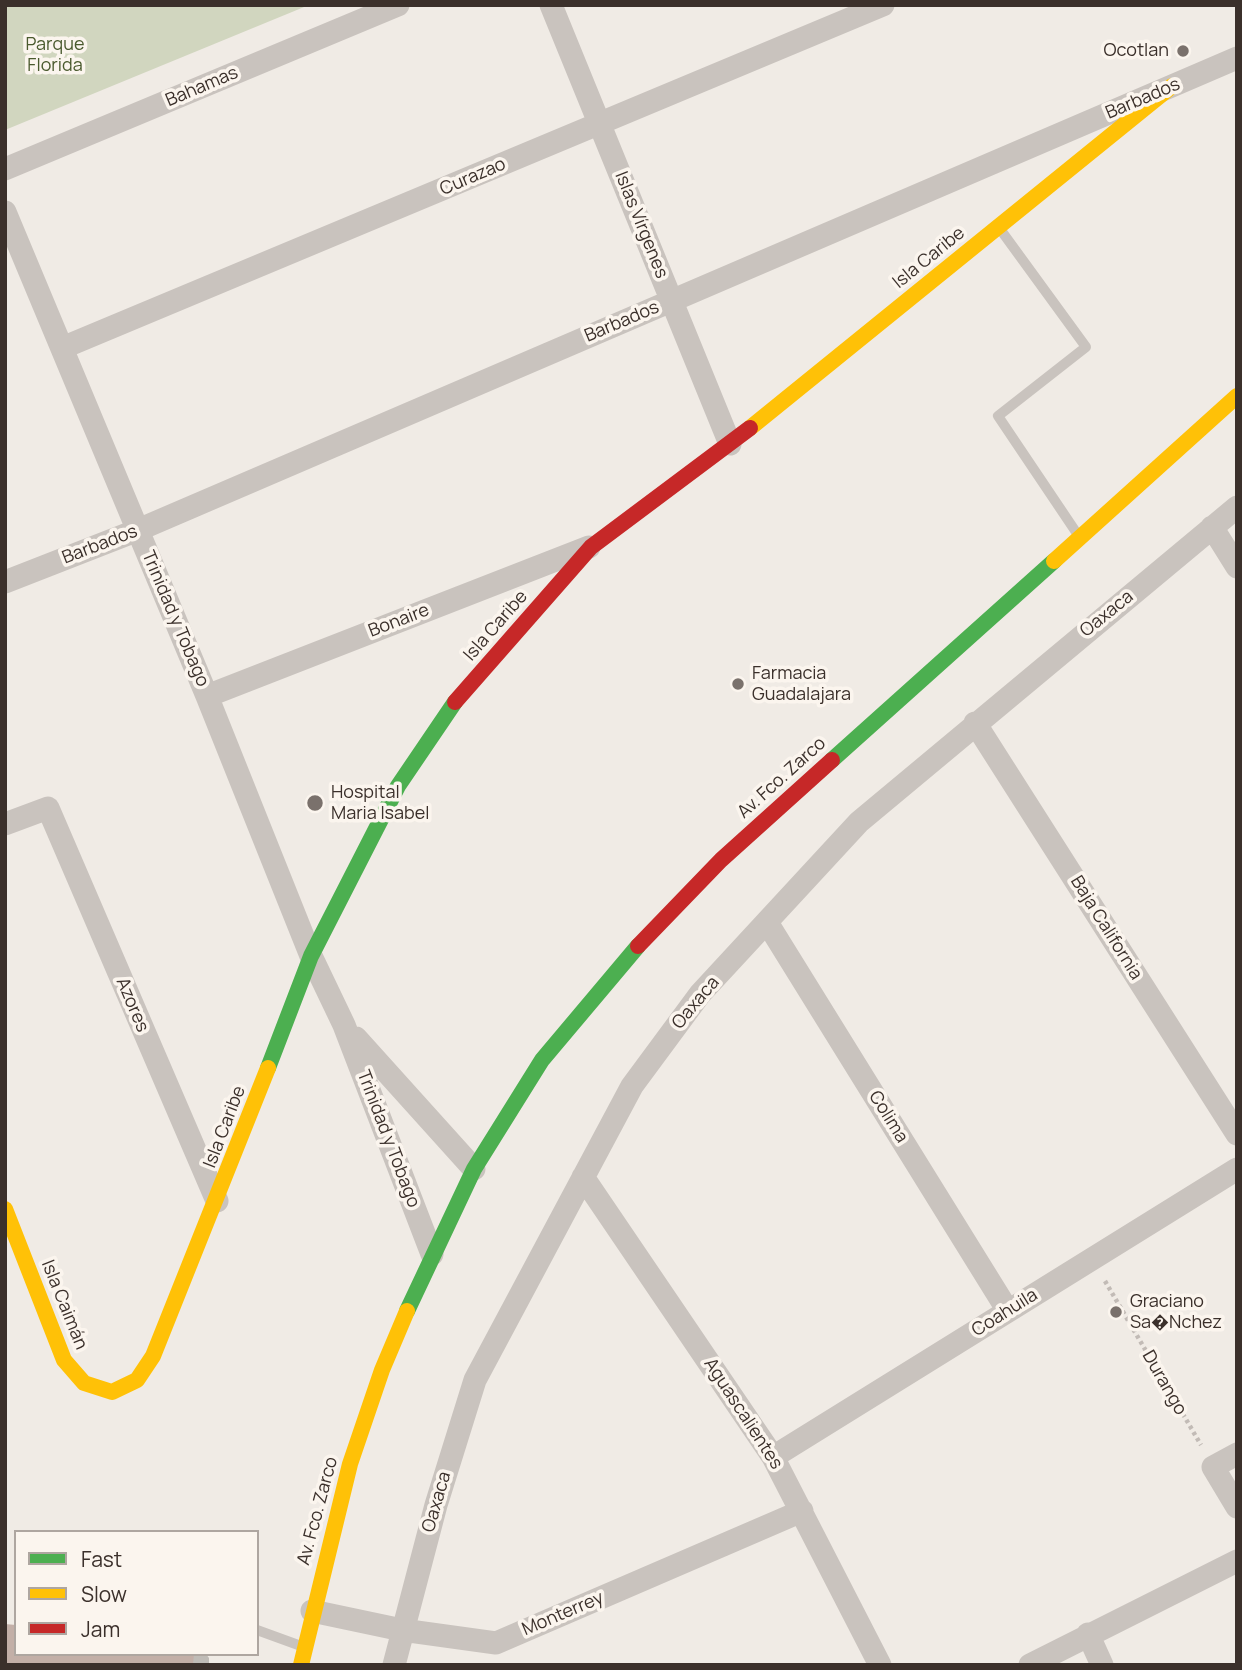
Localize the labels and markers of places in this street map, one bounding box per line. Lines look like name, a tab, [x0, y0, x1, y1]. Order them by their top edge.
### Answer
place label: Ocotlan	[1104, 40, 1169, 62]
marker: Ocotlan	[1175, 43, 1191, 59]
place label: Farmacia Guadalajara	[752, 663, 851, 706]
marker: Farmacia Guadalajara	[730, 676, 746, 692]
place label: Hospital Maria Isabel	[331, 782, 429, 824]
marker: Hospital Maria Isabel	[305, 793, 325, 813]
place label: Graciano Sa�Nchez	[1130, 1291, 1222, 1334]
marker: Graciano Sa�Nchez	[1108, 1304, 1124, 1320]

